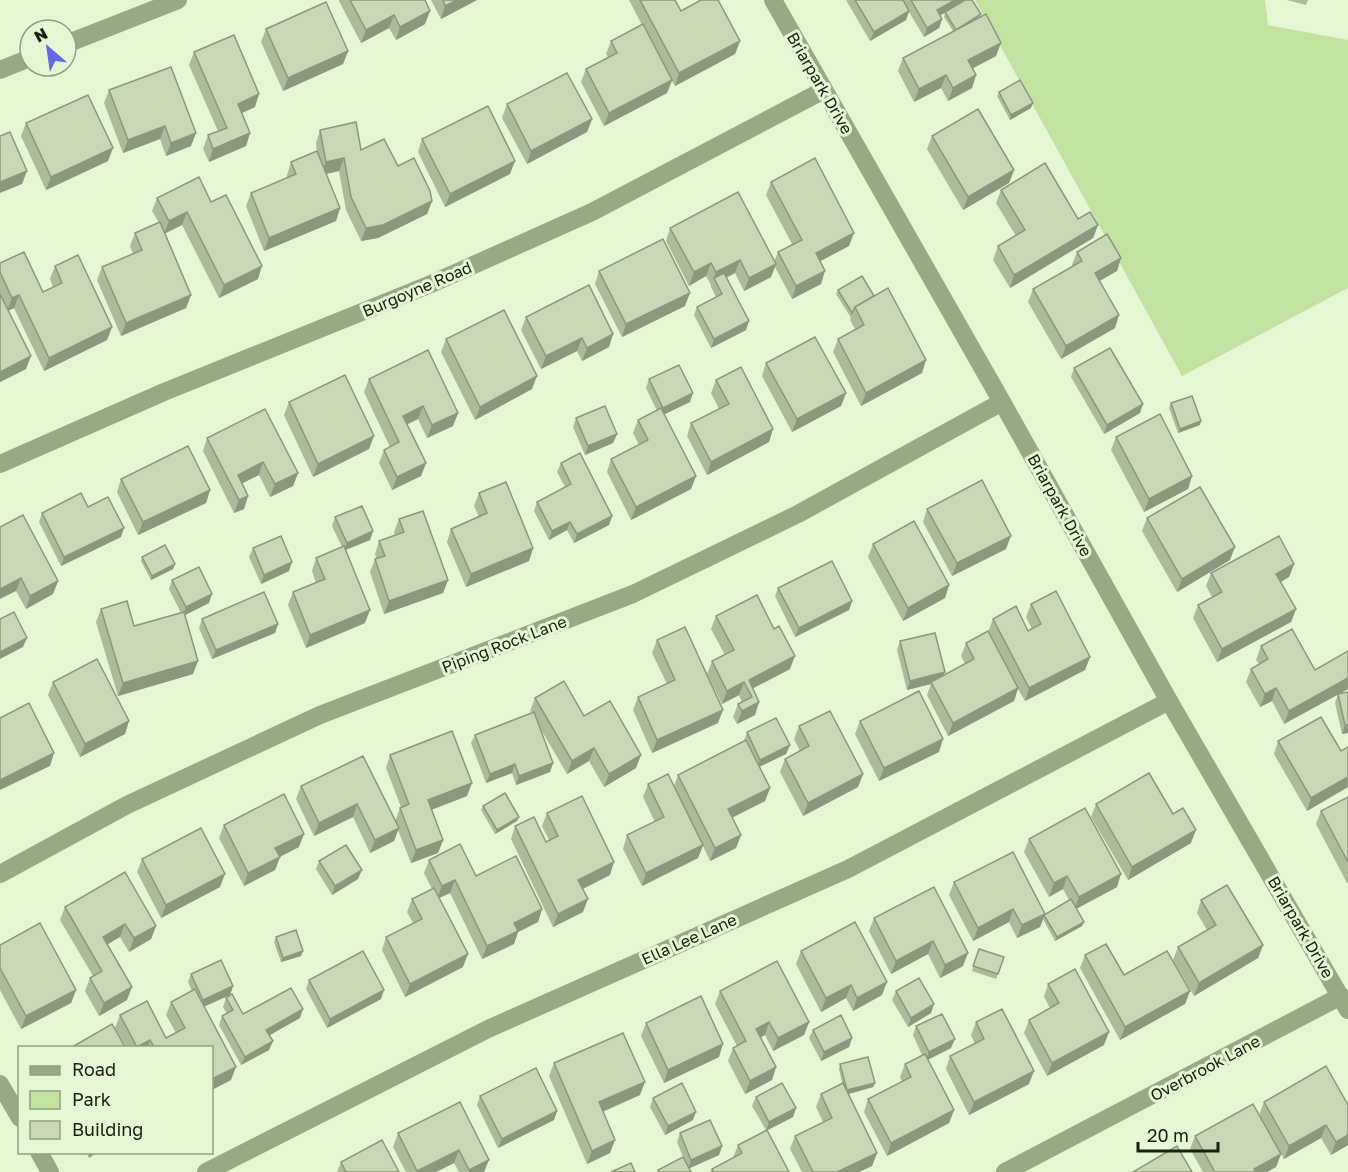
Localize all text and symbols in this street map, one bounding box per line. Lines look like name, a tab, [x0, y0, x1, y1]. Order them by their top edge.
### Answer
north arrow	[18, 18, 78, 78]
text: N	[31, 23, 51, 47]
street label: Briarpark Drive	[783, 28, 857, 138]
street label: Burgoyne Road	[359, 257, 475, 321]
street label: Briarpark Drive	[1024, 450, 1096, 560]
street label: Piping Rock Lane	[439, 611, 569, 677]
street label: Briarpark Drive	[1264, 872, 1338, 982]
street label: Ella Lee Lane	[638, 909, 740, 969]
street label: Overbrook Lane	[1147, 1031, 1263, 1105]
legend	[18, 1046, 213, 1154]
text: Road	[72, 1058, 116, 1080]
text: Park	[72, 1088, 111, 1110]
scale bar	[1138, 1115, 1218, 1153]
text: Building	[72, 1118, 143, 1140]
text: 20 m	[1147, 1124, 1189, 1146]

